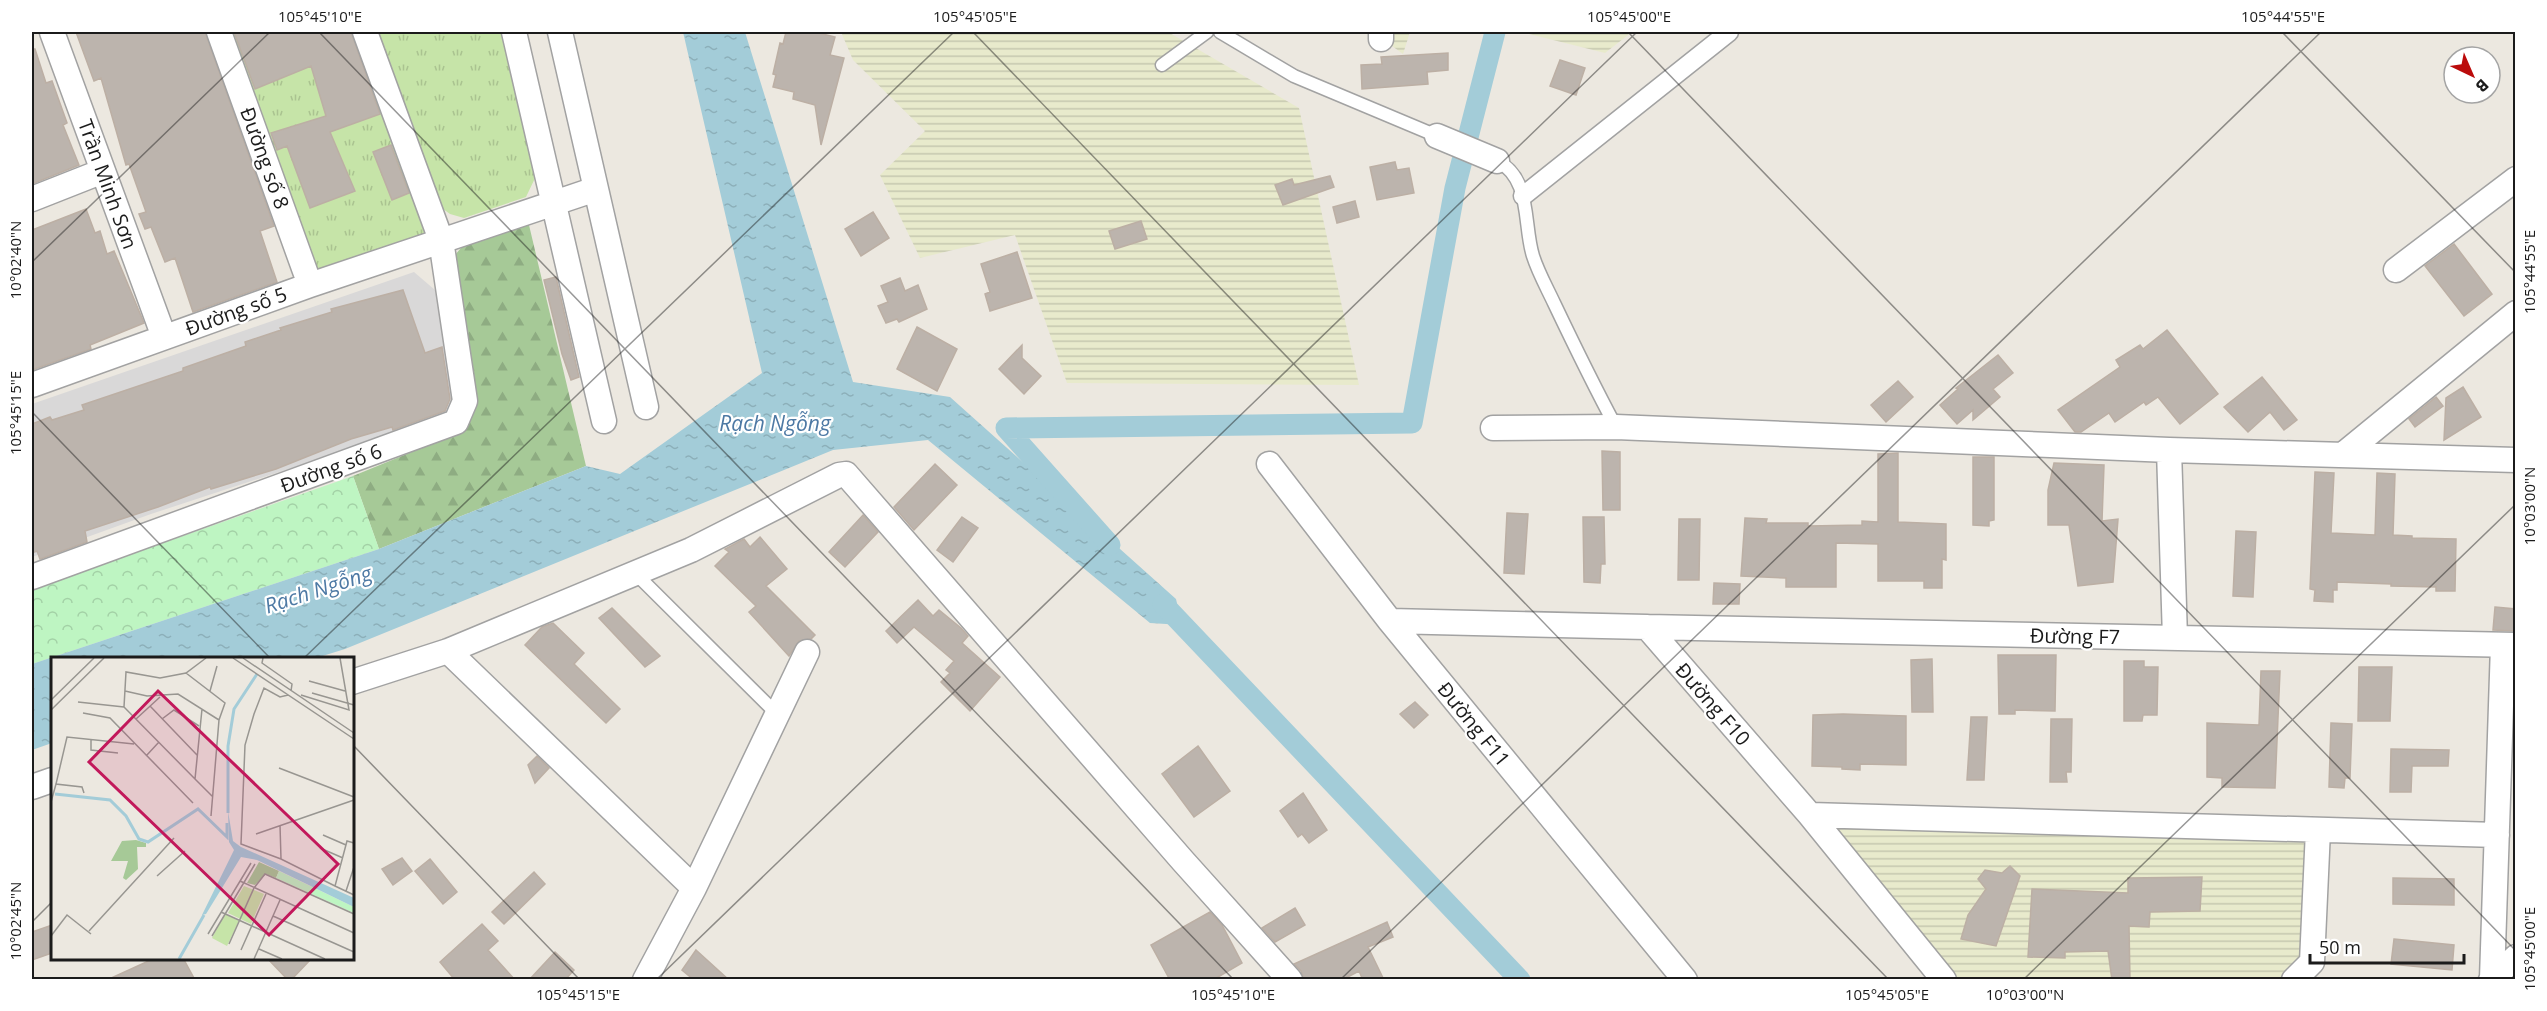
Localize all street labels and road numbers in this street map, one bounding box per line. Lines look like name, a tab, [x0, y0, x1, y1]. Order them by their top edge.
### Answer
street label: Đường số 8	[234, 103, 296, 213]
street label: Trần Minh Sơn	[72, 115, 144, 253]
street label: Đường số 5	[181, 280, 291, 342]
street label: Đường số 6	[276, 437, 386, 499]
street label: Đường F7	[2030, 622, 2120, 650]
street label: Đường F10	[1670, 657, 1756, 751]
street label: Đường F11	[1432, 676, 1516, 772]

